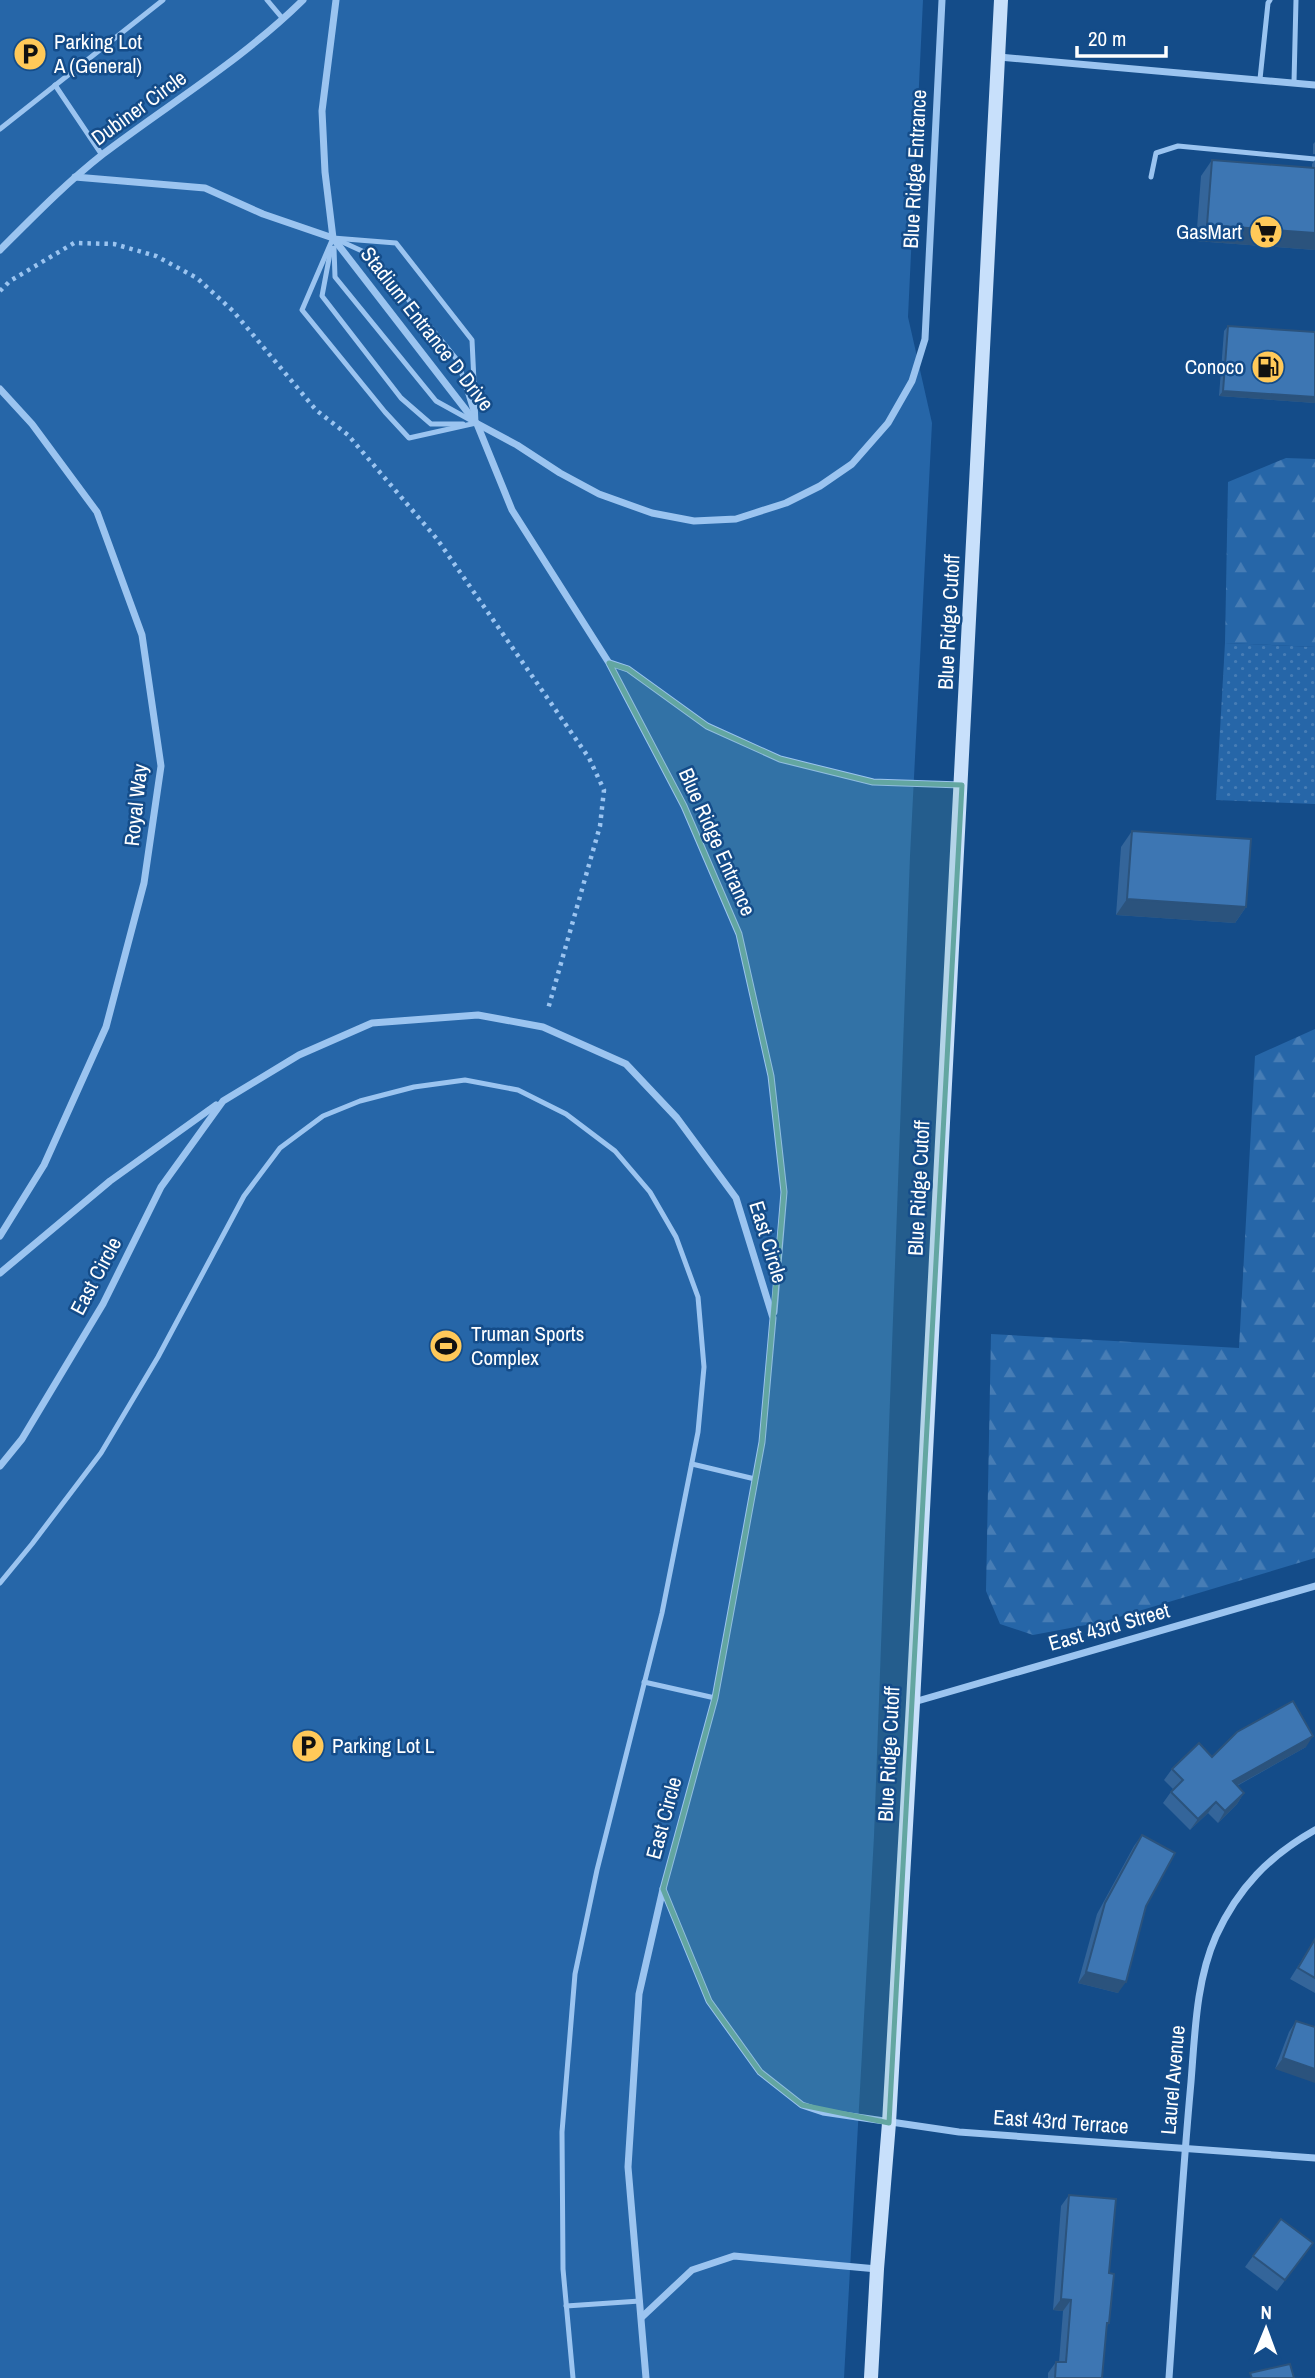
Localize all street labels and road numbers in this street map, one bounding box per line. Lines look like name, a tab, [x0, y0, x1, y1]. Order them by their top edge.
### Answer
street label: Dubiner Circle	[85, 63, 192, 152]
street label: Blue Ridge Entrance	[896, 89, 933, 249]
street label: Stadium Entrance D Drive	[354, 241, 501, 417]
street label: Blue Ridge Cutoff	[930, 553, 967, 690]
street label: Royal Way	[117, 762, 154, 848]
street label: Blue Ridge Entrance	[672, 763, 763, 920]
street label: Blue Ridge Cutoff	[900, 1119, 937, 1256]
street label: East Circle	[742, 1197, 795, 1286]
street label: East Circle	[63, 1232, 128, 1320]
street label: East 43rd Street	[1045, 1595, 1173, 1658]
street label: Blue Ridge Cutoff	[870, 1685, 907, 1822]
street label: East Circle	[639, 1773, 688, 1862]
street label: Laurel Avenue	[1153, 2024, 1192, 2136]
street label: East 43rd Terrace	[992, 2102, 1130, 2141]

